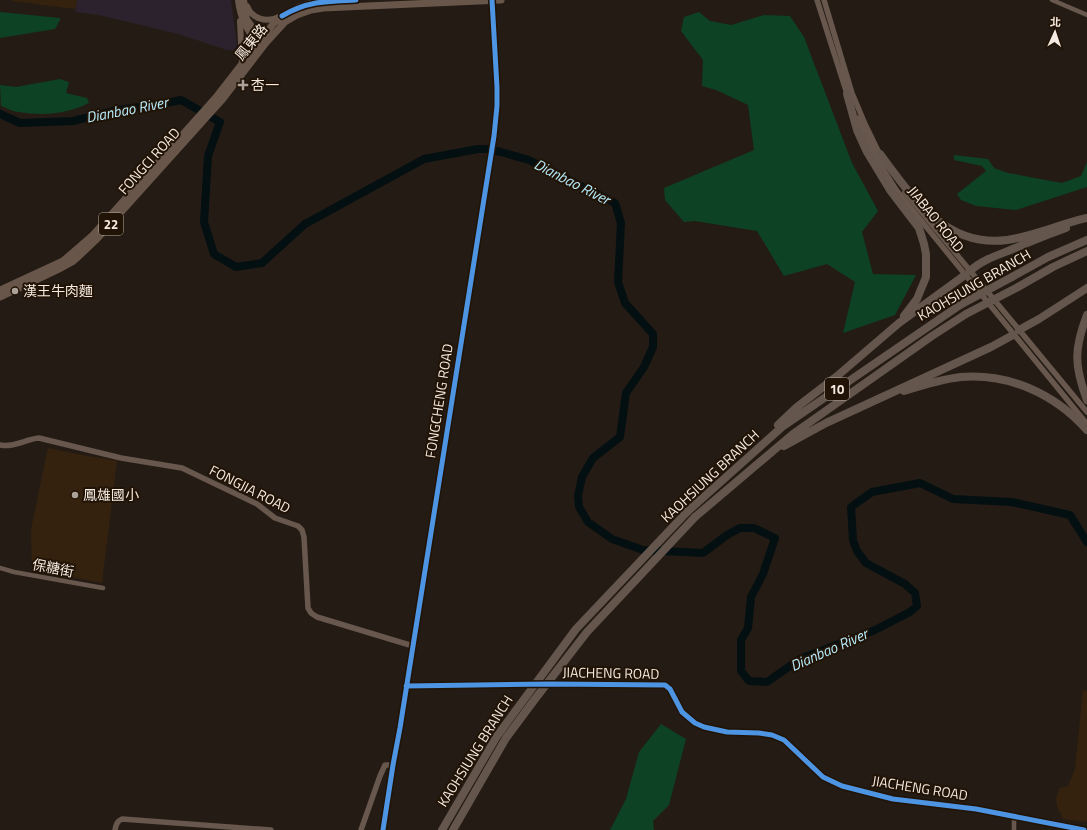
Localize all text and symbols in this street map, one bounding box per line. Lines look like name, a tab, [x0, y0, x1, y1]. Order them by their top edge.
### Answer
north arrow	[1035, 12, 1075, 52]
text: 北	[1050, 14, 1061, 30]
street label: 鳳東路	[229, 19, 272, 65]
place label: 杏一	[251, 74, 279, 95]
marker: 杏一	[238, 80, 248, 90]
water label: Dianbao River	[84, 90, 172, 129]
street label: FONGCI ROAD	[113, 123, 184, 199]
water label: Dianbao River	[530, 153, 616, 212]
street label: JIABAO ROAD	[903, 181, 970, 256]
road number: 22	[99, 213, 123, 235]
street label: KAOHSIUNG BRANCH	[913, 243, 1034, 326]
place label: 漢王牛肉麵	[23, 280, 93, 301]
marker: 漢王牛肉麵	[10, 286, 20, 296]
street label: FONGCHENG ROAD	[419, 342, 458, 460]
road number: 10	[825, 378, 849, 400]
street label: KAOHSIUNG BRANCH	[656, 424, 764, 527]
street label: FONGJIA ROAD	[206, 459, 294, 518]
place label: 鳳雄國小	[83, 484, 139, 505]
marker: 鳳雄國小	[70, 490, 80, 500]
street label: 保糖街	[30, 553, 76, 582]
water label: Dianbao River	[786, 621, 873, 677]
street label: JIACHENG ROAD	[562, 661, 660, 684]
street label: KAOHSIUNG BRANCH	[432, 691, 517, 811]
street label: JIACHENG ROAD	[871, 770, 969, 805]

